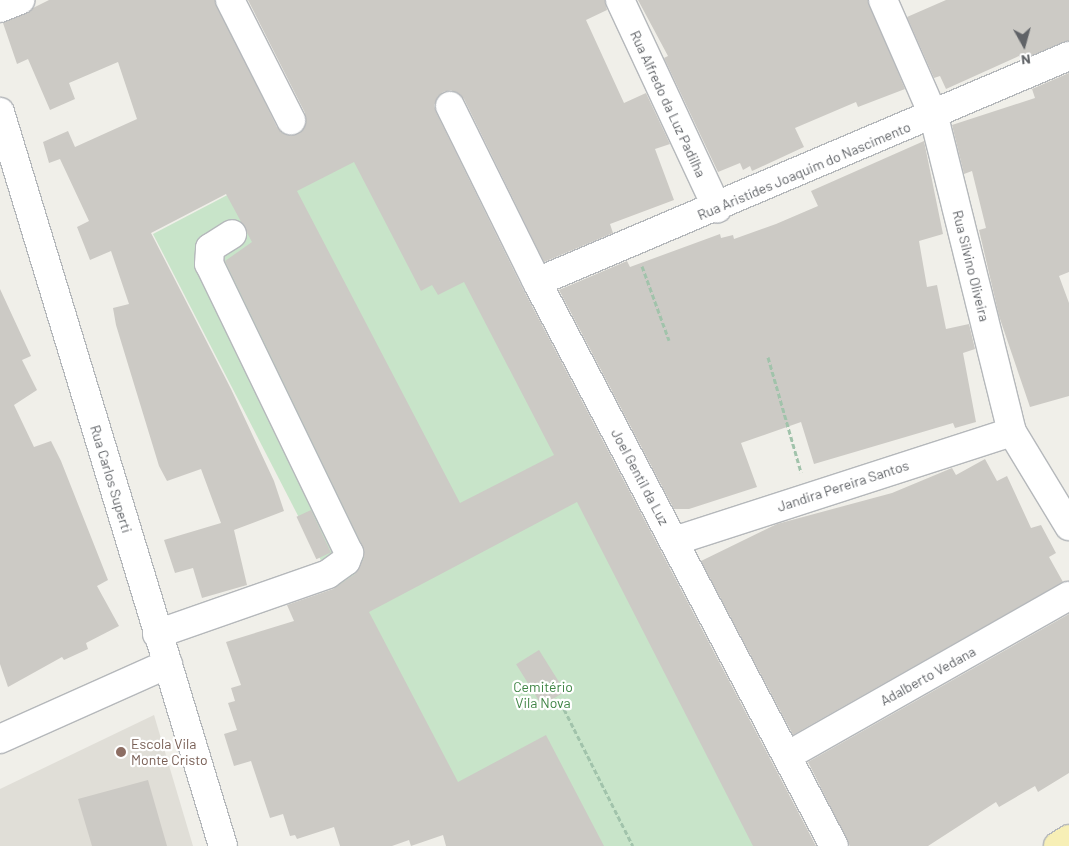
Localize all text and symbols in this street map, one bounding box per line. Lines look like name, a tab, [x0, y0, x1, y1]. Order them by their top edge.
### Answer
north arrow	[999, 20, 1049, 70]
street label: Rua Alfredo da Luz Padilha	[627, 28, 709, 180]
text: N	[1020, 51, 1032, 69]
street label: Rua Aristídes Joaquim do Nascimento	[695, 118, 913, 224]
street label: Rua Silvino Oliveira	[949, 209, 993, 323]
street label: Rua Carlos Superti	[87, 423, 135, 535]
street label: Joel Gentil da Luz	[608, 426, 672, 528]
street label: Jandira Pereira Santos	[775, 457, 911, 515]
street label: Adalberto Vedana	[877, 643, 979, 709]
park label: Cemitério Vila Nova	[513, 679, 573, 712]
place label: Escola Vila Monte Cristo	[131, 736, 208, 769]
marker: Escola Vila Monte Cristo	[115, 746, 127, 758]

